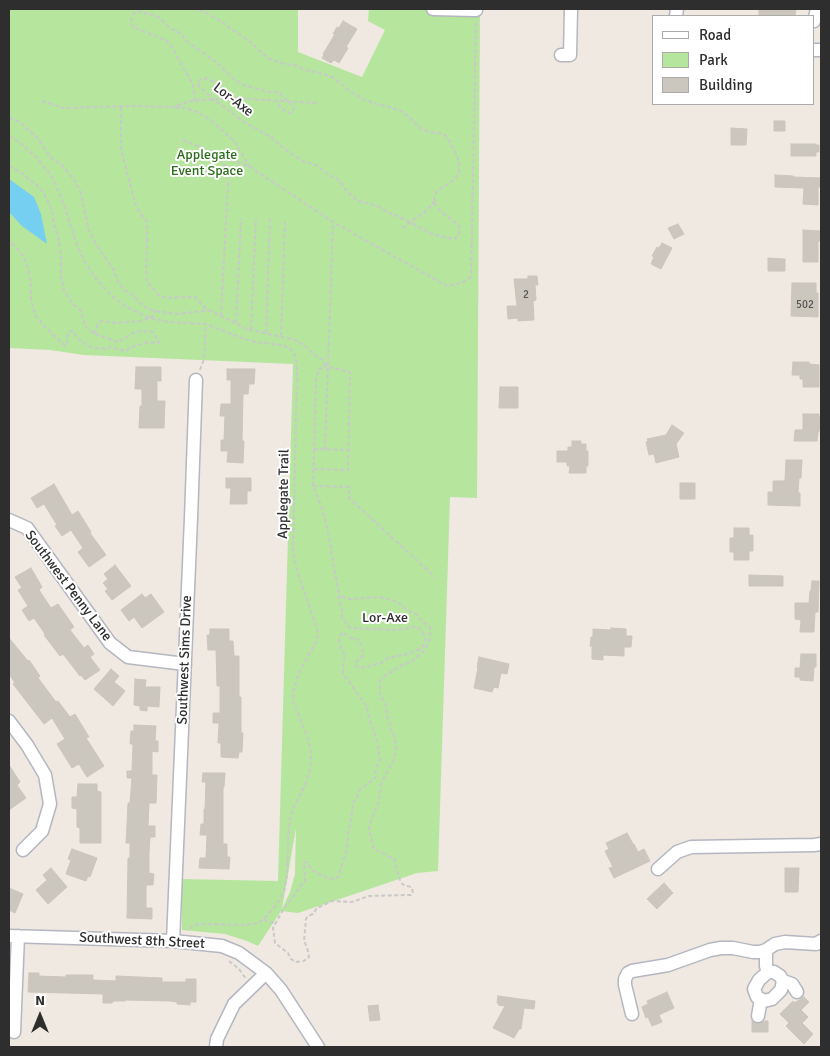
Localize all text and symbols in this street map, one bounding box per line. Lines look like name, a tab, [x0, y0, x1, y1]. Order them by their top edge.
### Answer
legend	[652, 15, 815, 105]
text: Road	[699, 26, 731, 44]
text: Park	[699, 51, 728, 69]
text: Building	[699, 76, 753, 94]
street label: Lor-Axe	[210, 79, 256, 121]
park label: Applegate Event Space	[171, 147, 243, 180]
house number: 2	[523, 288, 529, 302]
house number: 502	[796, 298, 814, 312]
street label: Applegate Trail	[275, 449, 293, 539]
street label: Southwest Penny Lane	[21, 527, 115, 645]
street label: Southwest Sims Drive	[174, 595, 196, 725]
street label: Lor-Axe	[362, 610, 408, 626]
street label: Southwest 8th Street	[79, 929, 205, 953]
north arrow	[15, 991, 65, 1041]
text: N	[35, 992, 45, 1009]

